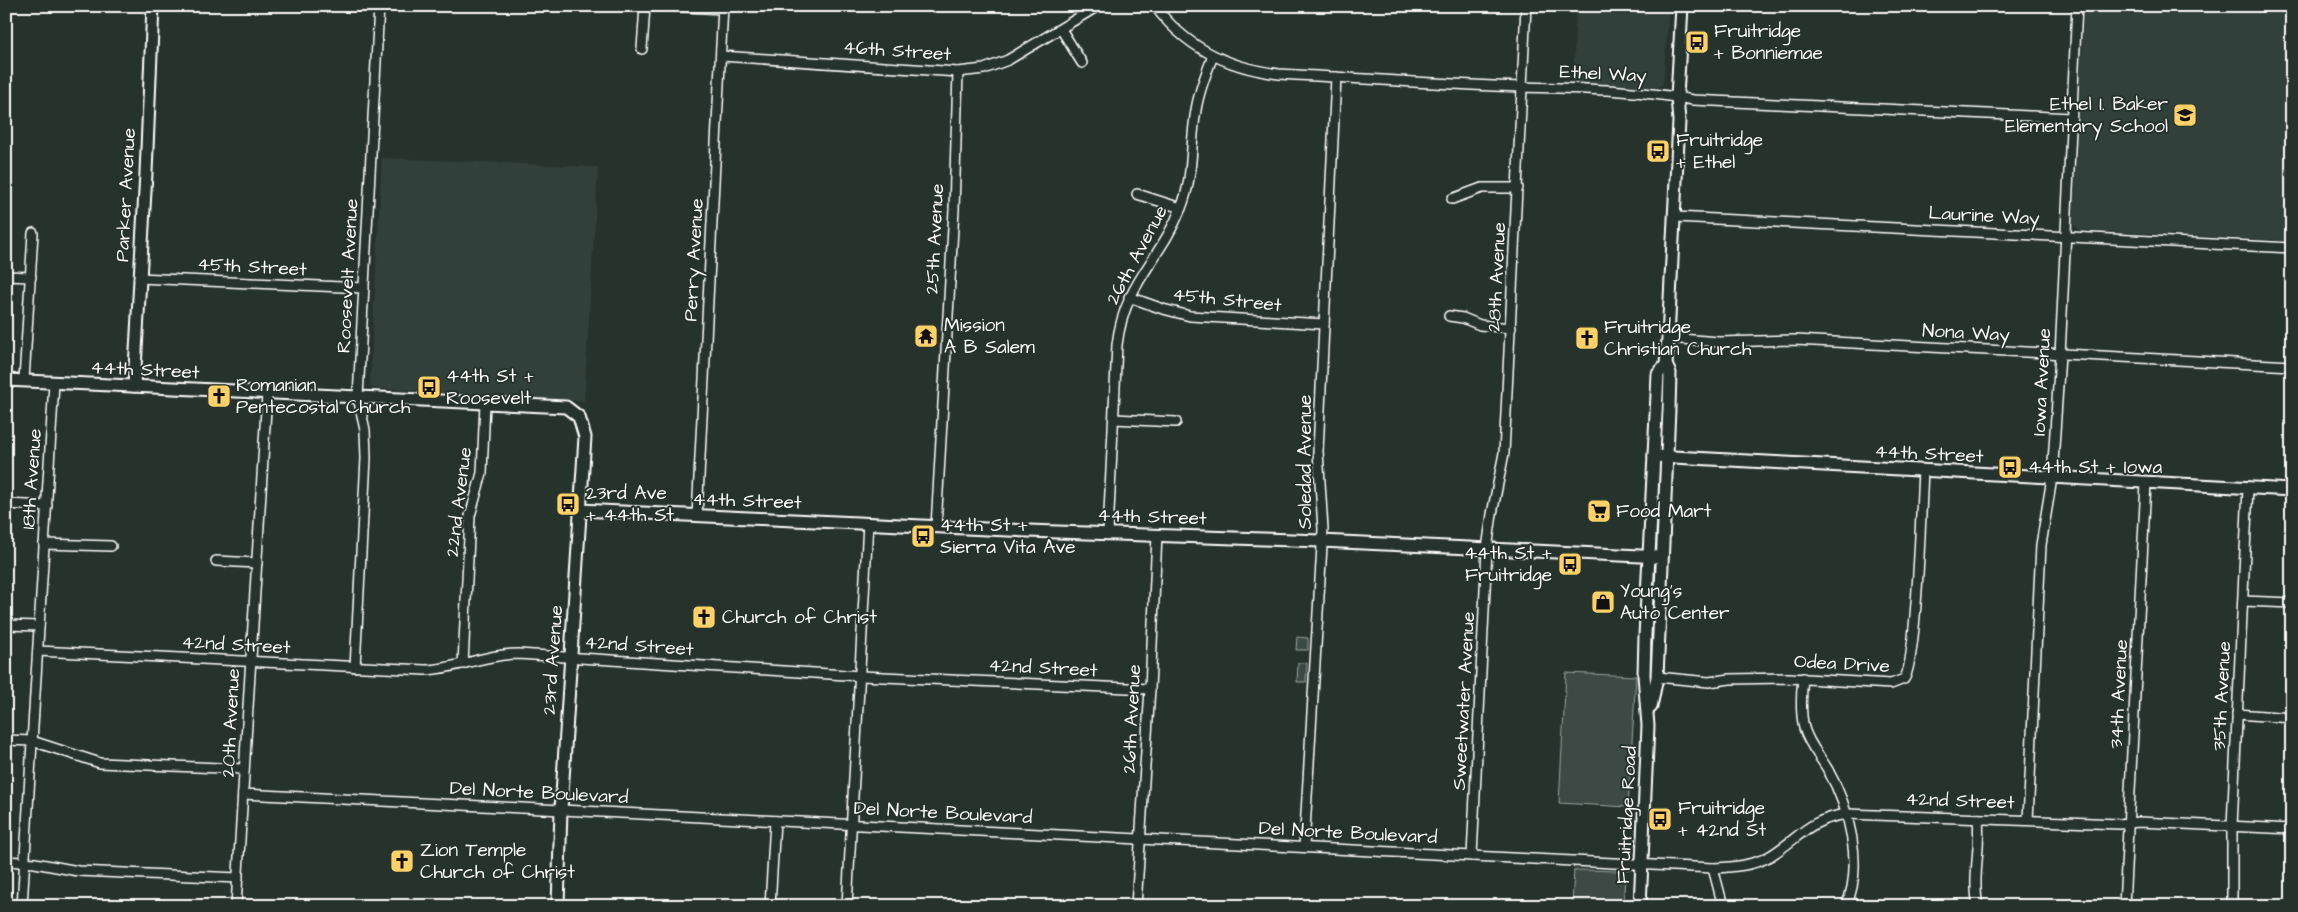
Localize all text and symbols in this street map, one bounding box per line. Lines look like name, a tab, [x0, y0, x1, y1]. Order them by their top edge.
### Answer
place label: Fruitridge + Bonniemae	[1714, 18, 1823, 67]
bus stop icon: Fruitridge + Bonniemae	[1684, 29, 1710, 55]
street label: 46th Street	[842, 34, 952, 68]
street label: Ethel Way	[1559, 58, 1648, 91]
place label: Ethel I. Baker Elementary School	[2005, 91, 2169, 141]
school or university icon: Ethel I. Baker Elementary School	[2172, 102, 2198, 128]
street label: Parker Avenue	[109, 127, 143, 263]
place label: Fruitridge + Ethel	[1676, 127, 1763, 176]
bus stop icon: Fruitridge + Ethel	[1645, 138, 1671, 164]
street label: 25th Avenue	[919, 183, 951, 295]
street label: Roosevelt Avenue	[330, 198, 366, 354]
street label: Perry Avenue	[677, 198, 712, 322]
street label: 26th Avenue	[1099, 200, 1175, 310]
street label: Laurine Way	[1928, 200, 2041, 233]
street label: 28th Avenue	[1481, 222, 1513, 332]
street label: 45th Street	[197, 251, 308, 283]
street label: 45th Street	[1171, 281, 1283, 319]
place label: Mission A B Salem	[944, 312, 1035, 361]
place label: Fruitridge Christian Church	[1604, 314, 1752, 363]
street label: Nona Way	[1922, 317, 2011, 350]
temple icon: Mission A B Salem	[913, 323, 939, 349]
church icon: Fruitridge Christian Church	[1574, 325, 1600, 351]
street label: Iowa Avenue	[2026, 327, 2058, 437]
street label: 44th Street	[90, 354, 201, 386]
place label: 44th St + Roosevelt	[446, 363, 534, 412]
place label: Romanian Pentecostal Church	[236, 372, 411, 421]
bus stop icon: 44th St + Roosevelt	[416, 374, 442, 400]
church icon: Romanian Pentecostal Church	[206, 383, 232, 409]
street label: Soledad Avenue	[1292, 395, 1319, 529]
street label: 18th Avenue	[15, 428, 49, 530]
street label: 44th Street	[1874, 438, 1985, 470]
street label: 22nd Avenue	[439, 446, 479, 558]
bus stop icon: 44th St + Iowa	[1997, 454, 2023, 480]
place label: 44th St + Iowa	[2028, 454, 2163, 481]
place label: 23rd Ave + 44th St	[586, 480, 674, 529]
street label: 44th Street	[692, 486, 802, 516]
bus stop icon: 23rd Ave + 44th St	[555, 491, 581, 517]
supermarket icon: Food Mart	[1586, 498, 1612, 524]
place label: Food Mart	[1616, 498, 1712, 525]
street label: 44th Street	[1097, 502, 1207, 532]
place label: 44th St + Sierra Vita Ave	[940, 512, 1076, 561]
bus stop icon: 44th St + Sierra Vita Ave	[910, 523, 936, 549]
place label: 44th St + Fruitridge	[1464, 540, 1552, 590]
bus stop icon: 44th St + Fruitridge	[1557, 551, 1583, 577]
place label: Young's Auto Center	[1620, 578, 1730, 627]
shop icon: Young's Auto Center	[1590, 589, 1616, 615]
street label: 23rd Avenue	[536, 604, 570, 716]
church icon: Church of Christ	[691, 604, 717, 630]
place label: Church of Christ	[722, 604, 877, 631]
street label: Sweetwater Avenue	[1446, 611, 1482, 791]
street label: 42nd Street	[181, 629, 292, 661]
street label: 42nd Street	[584, 629, 695, 663]
street label: 34th Avenue	[2103, 639, 2135, 749]
street label: 35th Avenue	[2206, 641, 2238, 751]
street label: Odea Drive	[1793, 648, 1891, 680]
street label: 42nd Street	[988, 652, 1099, 684]
street label: 26th Avenue	[1116, 664, 1148, 774]
street label: 20th Avenue	[215, 668, 247, 778]
street label: Fruitridge Road	[1610, 745, 1645, 885]
street label: Del Norte Boulevard	[449, 775, 629, 811]
street label: 42nd Street	[1905, 786, 2015, 816]
street label: Del Norte Boulevard	[853, 795, 1033, 831]
place label: Fruitridge + 42nd St	[1678, 795, 1766, 844]
bus stop icon: Fruitridge + 42nd St	[1647, 806, 1673, 832]
street label: Del Norte Boulevard	[1258, 815, 1438, 851]
place label: Zion Temple Church of Christ	[420, 837, 575, 886]
church icon: Zion Temple Church of Christ	[389, 848, 415, 874]

